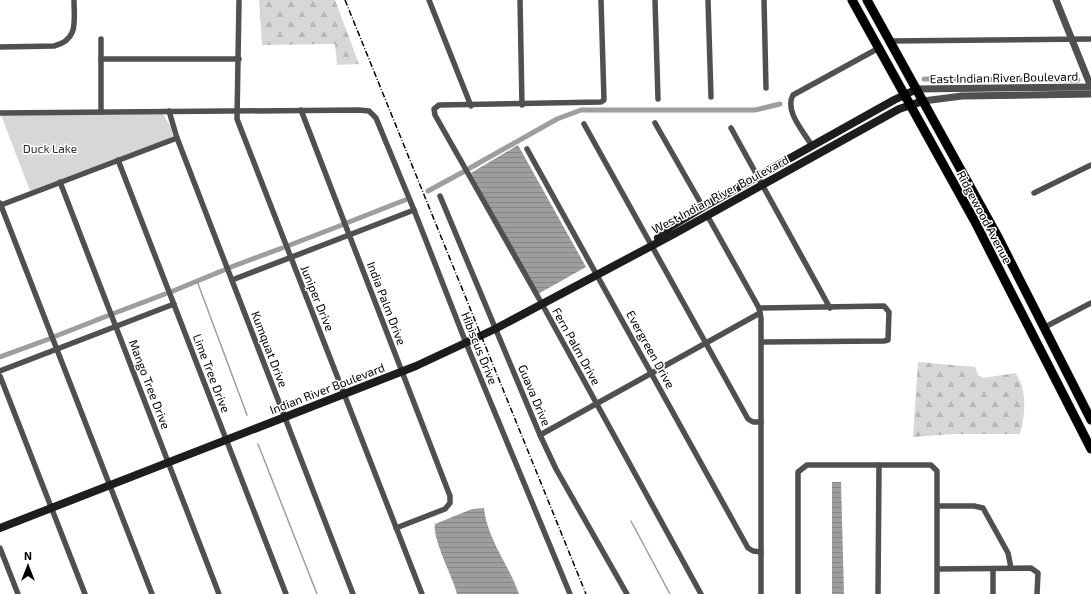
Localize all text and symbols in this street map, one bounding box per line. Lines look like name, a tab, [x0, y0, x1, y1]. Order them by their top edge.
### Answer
street label: East Indian River Boulevard	[930, 69, 1078, 85]
park label: Duck Lake	[23, 141, 77, 155]
street label: West Indian River Boulevard	[649, 152, 791, 236]
street label: Ridgewood Avenue	[955, 168, 1015, 266]
street label: India Palm Drive	[365, 259, 409, 347]
street label: Juniper Drive	[298, 263, 338, 333]
street label: Fern Palm Drive	[550, 305, 604, 387]
street label: Evergreen Drive	[624, 308, 678, 390]
street label: Kumquat Drive	[249, 309, 291, 389]
street label: Hibiscus Drive	[459, 310, 501, 386]
street label: Lime Tree Drive	[191, 332, 233, 414]
street label: Mango Tree Drive	[127, 337, 173, 431]
street label: Indian River Boulevard	[267, 360, 387, 416]
street label: Guava Drive	[516, 362, 554, 428]
north arrow	[8, 546, 48, 586]
text: N	[24, 549, 32, 562]

